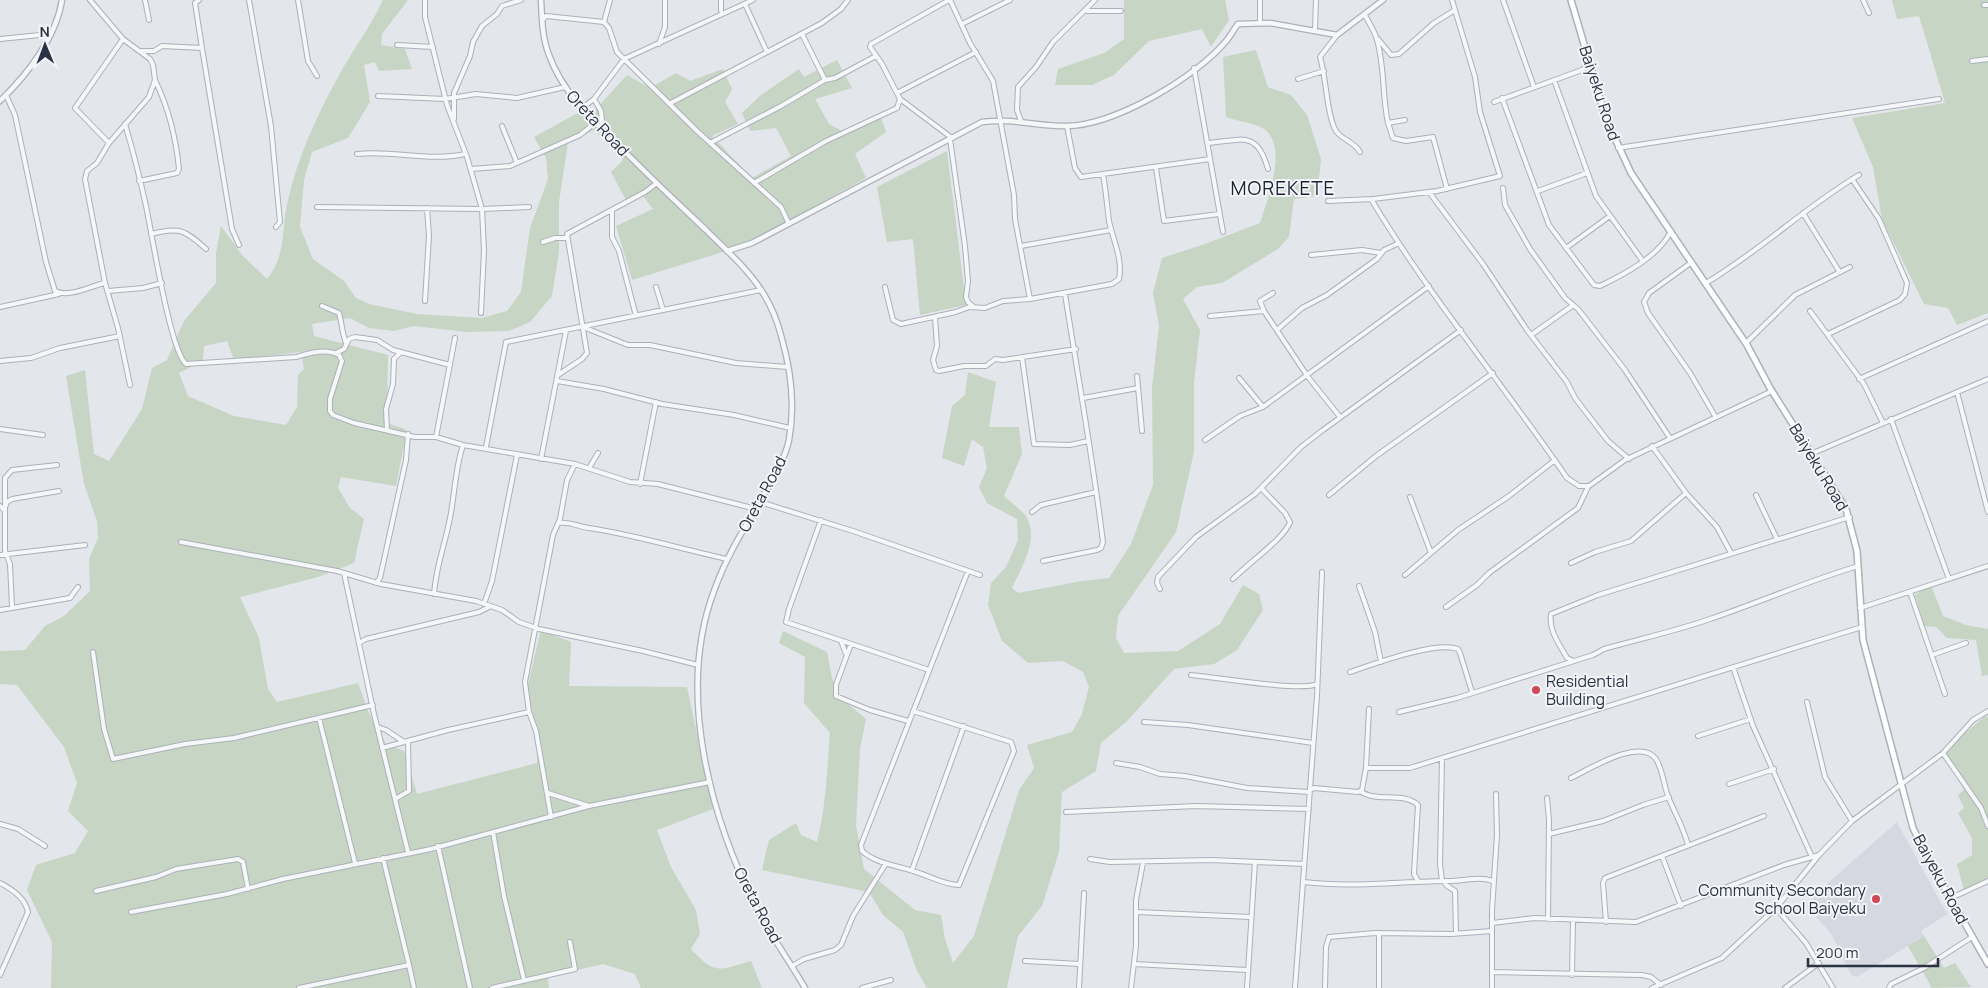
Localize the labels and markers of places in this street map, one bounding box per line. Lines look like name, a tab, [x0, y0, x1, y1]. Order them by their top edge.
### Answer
place label: Residential Building	[1546, 670, 1628, 710]
marker: Residential Building	[1530, 684, 1542, 696]
place label: Community Secondary School Baiyeku	[1698, 879, 1867, 919]
marker: Community Secondary School Baiyeku	[1870, 893, 1882, 905]

